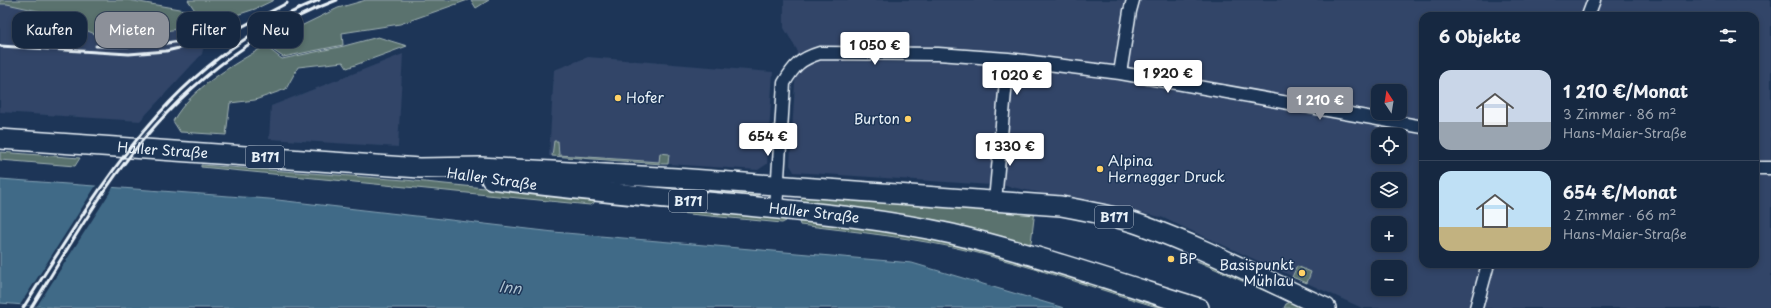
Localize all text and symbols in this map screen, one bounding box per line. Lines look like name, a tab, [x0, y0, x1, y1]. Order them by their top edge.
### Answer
chip: Kaufen	[12, 12, 87, 48]
chip: Mieten	[95, 12, 169, 48]
chip: Filter	[177, 12, 240, 48]
chip: Neu	[248, 12, 303, 48]
text: 6 Objekte	[1439, 23, 1521, 49]
icon: filters	[1717, 25, 1739, 47]
pin: 1 050 €	[838, 32, 912, 66]
text: 1 050 €	[849, 35, 901, 54]
pin: 1 920 €	[1131, 60, 1205, 94]
pin: 1 020 €	[980, 62, 1054, 96]
text: 1 920 €	[1143, 63, 1193, 82]
text: 1 020 €	[991, 65, 1043, 84]
text: 1 210 €/Monat	[1563, 78, 1688, 104]
north arrow	[1371, 84, 1407, 120]
map controls	[1371, 84, 1407, 296]
icon: home	[1471, 86, 1519, 134]
place label: Hofer	[626, 87, 664, 108]
pin: 1 210 €	[1283, 87, 1357, 121]
text: 1 210 €	[1296, 90, 1344, 109]
marker: Hofer	[613, 93, 623, 103]
text: 3 Zimmer · 86 m²	[1563, 104, 1677, 123]
place label: Burton	[854, 108, 900, 129]
marker: Burton	[903, 114, 913, 124]
pin: 654 €	[740, 123, 796, 157]
text: Hans-Maier-Straße	[1563, 123, 1687, 142]
text: 654 €	[748, 126, 788, 145]
button: locate	[1371, 128, 1407, 164]
pin: 1 330 €	[973, 133, 1047, 167]
street label: Haller Straße	[117, 136, 209, 163]
text: 1 330 €	[985, 136, 1035, 155]
road number: B171	[246, 146, 284, 168]
place label: Alpina Hernegger Druck	[1108, 150, 1225, 187]
street label: Haller Straße	[446, 162, 538, 195]
marker: Alpina Hernegger Druck	[1095, 164, 1105, 174]
button: layers	[1371, 172, 1407, 208]
text: 654 €/Monat	[1563, 179, 1677, 205]
icon: home	[1471, 187, 1519, 235]
road number: B171	[669, 190, 707, 212]
street label: Haller Straße	[768, 197, 861, 228]
text: 2 Zimmer · 66 m²	[1563, 205, 1677, 224]
road number: B171	[1095, 206, 1133, 228]
button: +	[1371, 216, 1407, 252]
text: Hans-Maier-Straße	[1563, 224, 1687, 243]
place label: BP	[1179, 248, 1197, 269]
marker: BP	[1166, 254, 1176, 264]
place label: Basispunkt Mühlau	[1219, 254, 1294, 291]
button: −	[1371, 260, 1407, 296]
marker: Basispunkt Mühlau	[1297, 268, 1307, 278]
water label: Inn	[498, 274, 524, 299]

